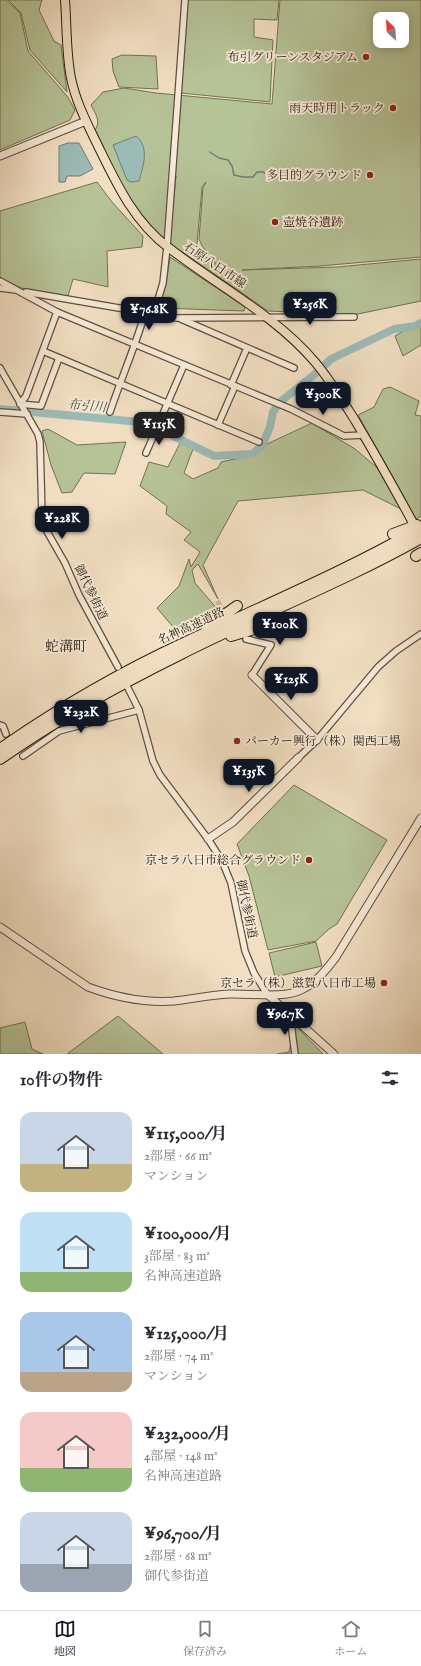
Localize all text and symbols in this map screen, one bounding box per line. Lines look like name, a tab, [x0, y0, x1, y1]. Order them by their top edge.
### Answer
north arrow	[373, 12, 409, 48]
map controls	[373, 12, 409, 48]
place label: 布引グリーンスタジアム	[227, 50, 358, 65]
marker: 布引グリーンスタジアム	[361, 52, 371, 62]
place label: 雨天時用トラック	[289, 101, 385, 116]
marker: 雨天時用トラック	[388, 103, 398, 113]
place label: 多目的グラウンド	[266, 168, 362, 183]
marker: 多目的グラウンド	[365, 170, 375, 180]
place label: 壺焼谷遺跡	[283, 215, 343, 230]
marker: 壺焼谷遺跡	[270, 217, 280, 227]
street label: 石原八日市線	[181, 239, 249, 292]
pin: ¥256K	[282, 292, 338, 326]
text: ¥256K	[292, 296, 328, 313]
pin: ¥76.8K	[116, 297, 182, 331]
text: ¥76.8K	[130, 301, 168, 318]
pin: ¥300K	[295, 382, 351, 416]
text: ¥300K	[305, 386, 341, 403]
water label: 布引川	[67, 396, 109, 417]
pin: ¥115K	[131, 412, 187, 446]
text: ¥115K	[142, 416, 176, 433]
pin: ¥228K	[34, 506, 90, 540]
text: ¥228K	[44, 510, 80, 527]
street label: 御代参街道	[71, 562, 110, 622]
street label: 名神高速道路	[155, 604, 227, 648]
pin: ¥100K	[252, 612, 308, 646]
text: ¥100K	[262, 616, 298, 633]
district label: 蛇溝町	[45, 638, 87, 656]
pin: ¥125K	[263, 667, 319, 701]
text: ¥125K	[274, 671, 308, 688]
pin: ¥232K	[53, 700, 109, 734]
text: ¥232K	[63, 704, 99, 721]
place label: パーカー興行（株）関西工場	[245, 734, 401, 749]
marker: パーカー興行（株）関西工場	[232, 736, 242, 746]
pin: ¥135K	[221, 759, 277, 793]
text: ¥135K	[232, 763, 266, 780]
place label: 京セラ八日市総合グラウンド	[145, 853, 301, 868]
marker: 京セラ八日市総合グラウンド	[304, 855, 314, 865]
street label: 御代参街道	[233, 878, 260, 940]
place label: 京セラ（株）滋賀八日市工場	[220, 976, 376, 991]
marker: 京セラ（株）滋賀八日市工場	[379, 978, 389, 988]
pin: ¥96.7K	[252, 1002, 318, 1036]
text: ¥96.7K	[266, 1006, 304, 1023]
icon: filters	[379, 1067, 401, 1089]
text: 10件の物件	[20, 1070, 103, 1091]
text: ¥115,000/月	[144, 1124, 228, 1145]
icon: home	[52, 1128, 100, 1176]
text: 2部屋 · 66 m²	[144, 1148, 212, 1165]
text: マンション	[144, 1168, 208, 1185]
text: ¥100,000/月	[144, 1224, 232, 1245]
icon: home	[52, 1228, 100, 1276]
text: 3部屋 · 83 m²	[144, 1248, 210, 1265]
text: 名神高速道路	[144, 1268, 222, 1285]
text: ¥125,000/月	[144, 1324, 229, 1345]
icon: home	[52, 1328, 100, 1376]
text: 2部屋 · 74 m²	[144, 1348, 214, 1365]
text: マンション	[144, 1368, 208, 1385]
text: ¥232,000/月	[144, 1424, 231, 1445]
icon: home	[52, 1428, 100, 1476]
text: 4部屋 · 148 m²	[144, 1448, 218, 1465]
text: 名神高速道路	[144, 1468, 222, 1485]
text: ¥96,700/月	[144, 1524, 222, 1545]
icon: home	[52, 1528, 100, 1576]
text: 2部屋 · 68 m²	[144, 1548, 212, 1565]
text: 御代参街道	[144, 1568, 209, 1585]
tab: 地図	[54, 1618, 76, 1659]
tab: 保存済み	[183, 1618, 227, 1659]
tab: ホーム	[334, 1618, 367, 1659]

